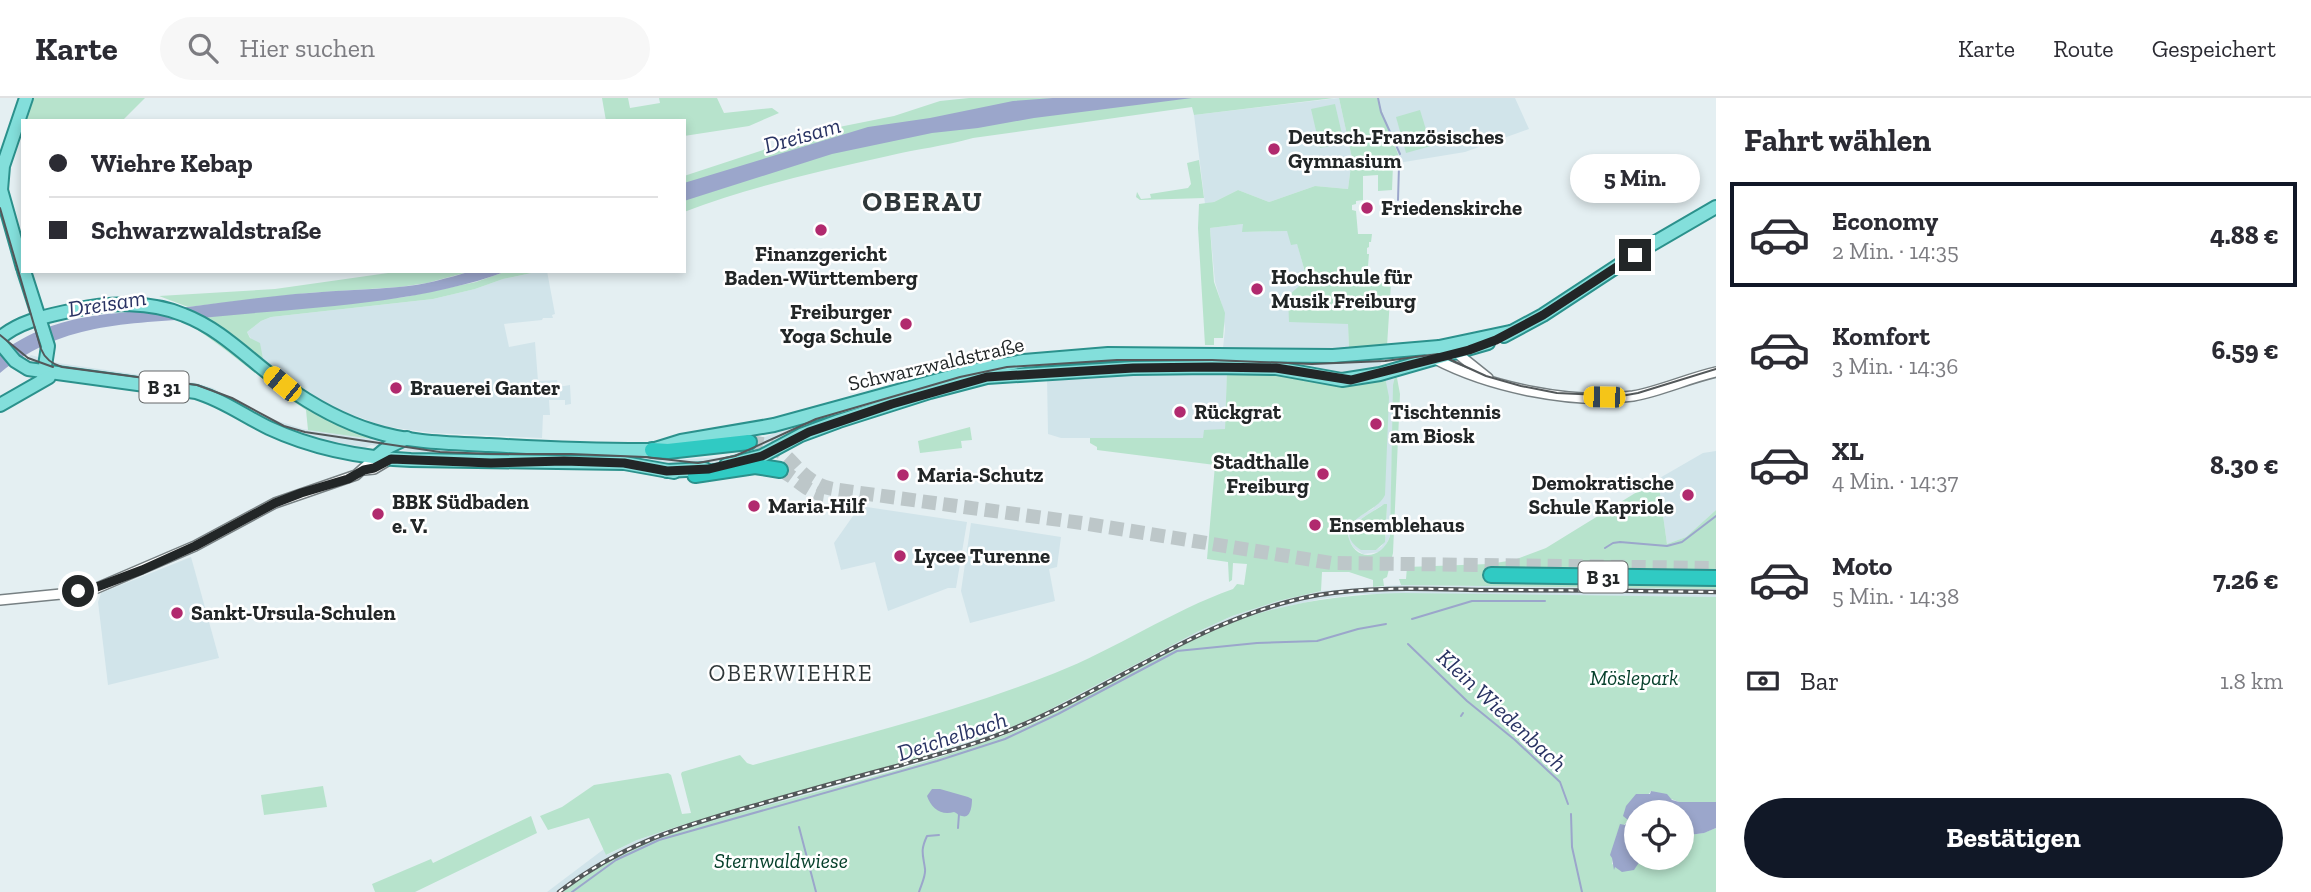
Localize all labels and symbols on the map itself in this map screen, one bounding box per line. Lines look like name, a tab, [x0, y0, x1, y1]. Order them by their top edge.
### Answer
water label: Dreisam	[760, 111, 844, 159]
place label: Deutsch-Französisches Gymnasium	[1288, 124, 1504, 173]
marker: Deutsch-Französisches Gymnasium	[1266, 141, 1282, 157]
callout: 5 Min.	[1570, 153, 1700, 202]
district label: OBERAU	[862, 185, 984, 218]
place label: Friedenskirche	[1381, 195, 1522, 220]
marker: Friedenskirche	[1359, 200, 1375, 216]
marker: Finanzgericht Baden-Württemberg	[813, 222, 829, 238]
route end	[1619, 239, 1651, 271]
place label: Finanzgericht Baden-Württemberg	[724, 241, 918, 290]
place label: Hochschule für Musik Freiburg	[1271, 264, 1416, 313]
marker: Hochschule für Musik Freiburg	[1249, 281, 1265, 297]
water label: Dreisam	[66, 283, 148, 323]
place label: Freiburger Yoga Schule	[780, 299, 892, 348]
marker: Freiburger Yoga Schule	[898, 316, 914, 332]
street label: Schwarzwaldstraße	[845, 331, 1026, 396]
car	[260, 363, 305, 405]
road number: B 31	[140, 372, 188, 402]
place label: Brauerei Ganter	[410, 375, 560, 400]
marker: Brauerei Ganter	[388, 380, 404, 396]
car	[1583, 386, 1626, 408]
place label: Rückgrat	[1194, 399, 1282, 424]
place label: Tischtennis am Biosk	[1390, 399, 1501, 448]
marker: Rückgrat	[1172, 404, 1188, 420]
marker: Tischtennis am Biosk	[1368, 416, 1384, 432]
place label: Stadthalle Freiburg	[1213, 449, 1309, 498]
place label: Maria-Schutz	[917, 462, 1044, 487]
marker: Stadthalle Freiburg	[1315, 466, 1331, 482]
marker: Maria-Schutz	[895, 467, 911, 483]
place label: Demokratische Schule Kapriole	[1528, 470, 1674, 519]
marker: Demokratische Schule Kapriole	[1680, 487, 1696, 503]
place label: BBK Südbaden e. V.	[392, 489, 529, 538]
place label: Maria-Hilf	[768, 493, 867, 518]
marker: Maria-Hilf	[746, 498, 762, 514]
marker: BBK Südbaden e. V.	[370, 506, 386, 522]
place label: Ensemblehaus	[1329, 512, 1465, 537]
marker: Ensemblehaus	[1307, 517, 1323, 533]
place label: Lycee Turenne	[914, 543, 1050, 568]
marker: Lycee Turenne	[892, 548, 908, 564]
road number: B 31	[1578, 562, 1628, 592]
route start	[62, 575, 94, 607]
place label: Sankt-Ursula-Schulen	[191, 600, 396, 625]
marker: Sankt-Ursula-Schulen	[169, 605, 185, 621]
water label: Klein Wiedenbach	[1431, 643, 1573, 777]
district label: OBERWIEHRE	[708, 659, 874, 687]
park label: Möslepark	[1590, 665, 1678, 690]
water label: Deichelbach	[894, 705, 1010, 767]
park label: Sternwaldwiese	[714, 848, 848, 873]

